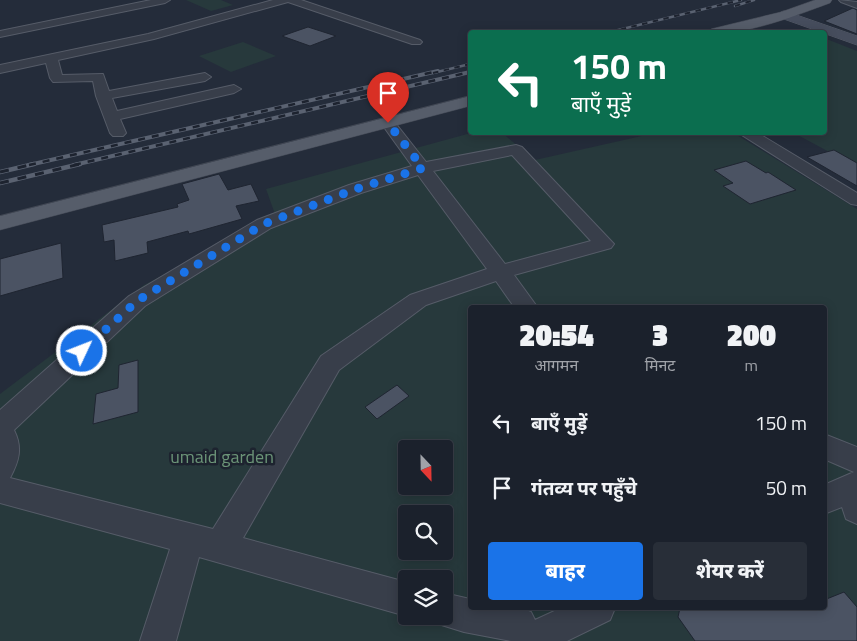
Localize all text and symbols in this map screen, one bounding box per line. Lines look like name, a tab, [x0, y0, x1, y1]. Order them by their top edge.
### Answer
text: 150 m	[571, 39, 667, 93]
icon: left	[488, 50, 553, 115]
pin	[367, 72, 409, 123]
icon: arrive	[374, 79, 402, 107]
text: बाएँ मुड़ें	[571, 87, 631, 121]
text: 20:54	[519, 312, 594, 358]
text: 3	[652, 312, 668, 358]
text: 200	[726, 312, 776, 358]
position arrow	[55, 324, 107, 376]
text: आगमन	[534, 353, 578, 377]
text: मिनट	[645, 353, 675, 377]
text: m	[744, 353, 758, 377]
text: बाएँ मुड़ें	[531, 408, 587, 437]
text: 150 m	[755, 408, 807, 437]
icon: left	[488, 409, 516, 437]
north arrow	[398, 440, 452, 495]
map controls	[398, 440, 453, 625]
park label: umaid garden	[170, 443, 274, 470]
text: गंतव्य पर पहुँचे	[531, 473, 637, 502]
text: 50 m	[766, 473, 807, 502]
icon: arrive	[488, 474, 516, 502]
button: search	[398, 505, 453, 560]
button: बाहर	[488, 542, 643, 600]
button: शेयर करें	[653, 542, 807, 600]
button: layers	[398, 570, 453, 625]

